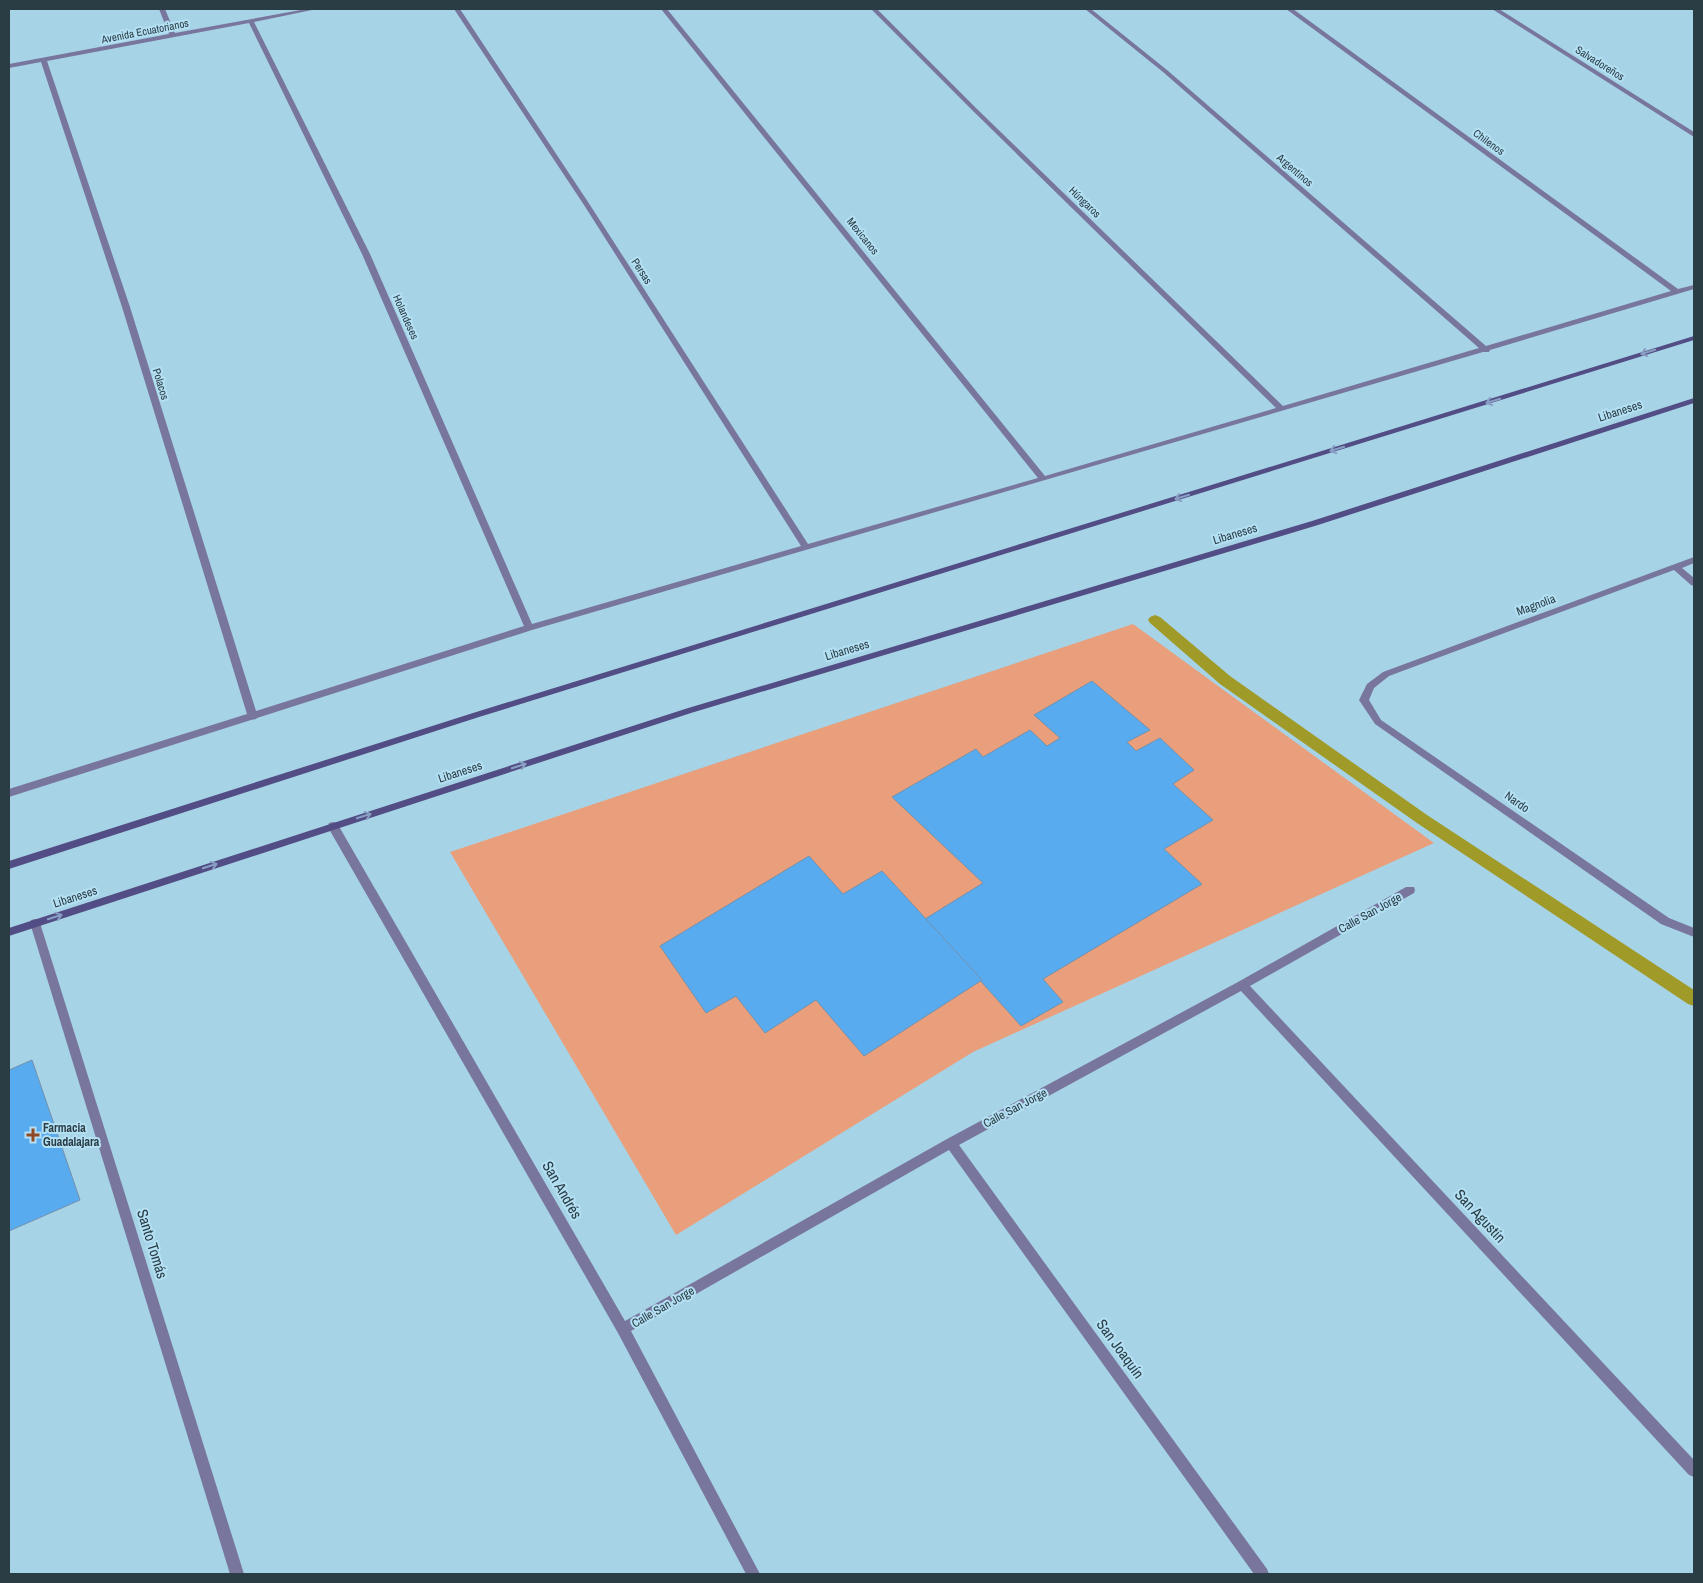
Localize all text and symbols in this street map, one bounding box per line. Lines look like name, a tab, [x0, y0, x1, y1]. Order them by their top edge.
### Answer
street label: Avenida Ecuatorianos	[99, 16, 190, 47]
street label: Salvadoreños	[1573, 42, 1628, 84]
street label: Chilenos	[1470, 126, 1508, 158]
street label: Argentinos	[1273, 150, 1316, 190]
street label: Húngaros	[1066, 183, 1104, 221]
street label: Mexicanos	[844, 215, 882, 258]
street label: Persas	[628, 255, 656, 287]
street label: Holandeses	[390, 292, 422, 342]
one-way arrow	[1640, 348, 1656, 358]
street label: Polacos	[150, 367, 173, 402]
one-way arrow	[1485, 396, 1501, 406]
street label: Libaneses	[1596, 396, 1644, 426]
one-way arrow	[1330, 445, 1346, 455]
one-way arrow	[1175, 493, 1191, 503]
street label: Libaneses	[1211, 520, 1259, 548]
street label: Magnolia	[1514, 590, 1558, 619]
street label: Libaneses	[823, 636, 871, 664]
street label: Libaneses	[436, 757, 484, 787]
one-way arrow	[510, 761, 526, 770]
street label: Nardo	[1501, 788, 1533, 816]
one-way arrow	[356, 811, 371, 820]
one-way arrow	[201, 861, 217, 871]
street label: Libaneses	[51, 882, 99, 912]
street label: Calle San Jorge	[1336, 889, 1404, 937]
one-way arrow	[47, 911, 63, 921]
street label: Calle San Jorge	[980, 1085, 1050, 1131]
place label: Farmacia Guadalajara	[43, 1120, 100, 1150]
marker: Farmacia Guadalajara	[27, 1129, 39, 1141]
street label: San Andrés	[537, 1157, 587, 1223]
street label: San Agustín	[1450, 1184, 1511, 1247]
street label: Santo Tomás	[132, 1207, 173, 1281]
street label: Calle San Jorge	[629, 1283, 697, 1331]
street label: San Joaquín	[1092, 1315, 1149, 1383]

